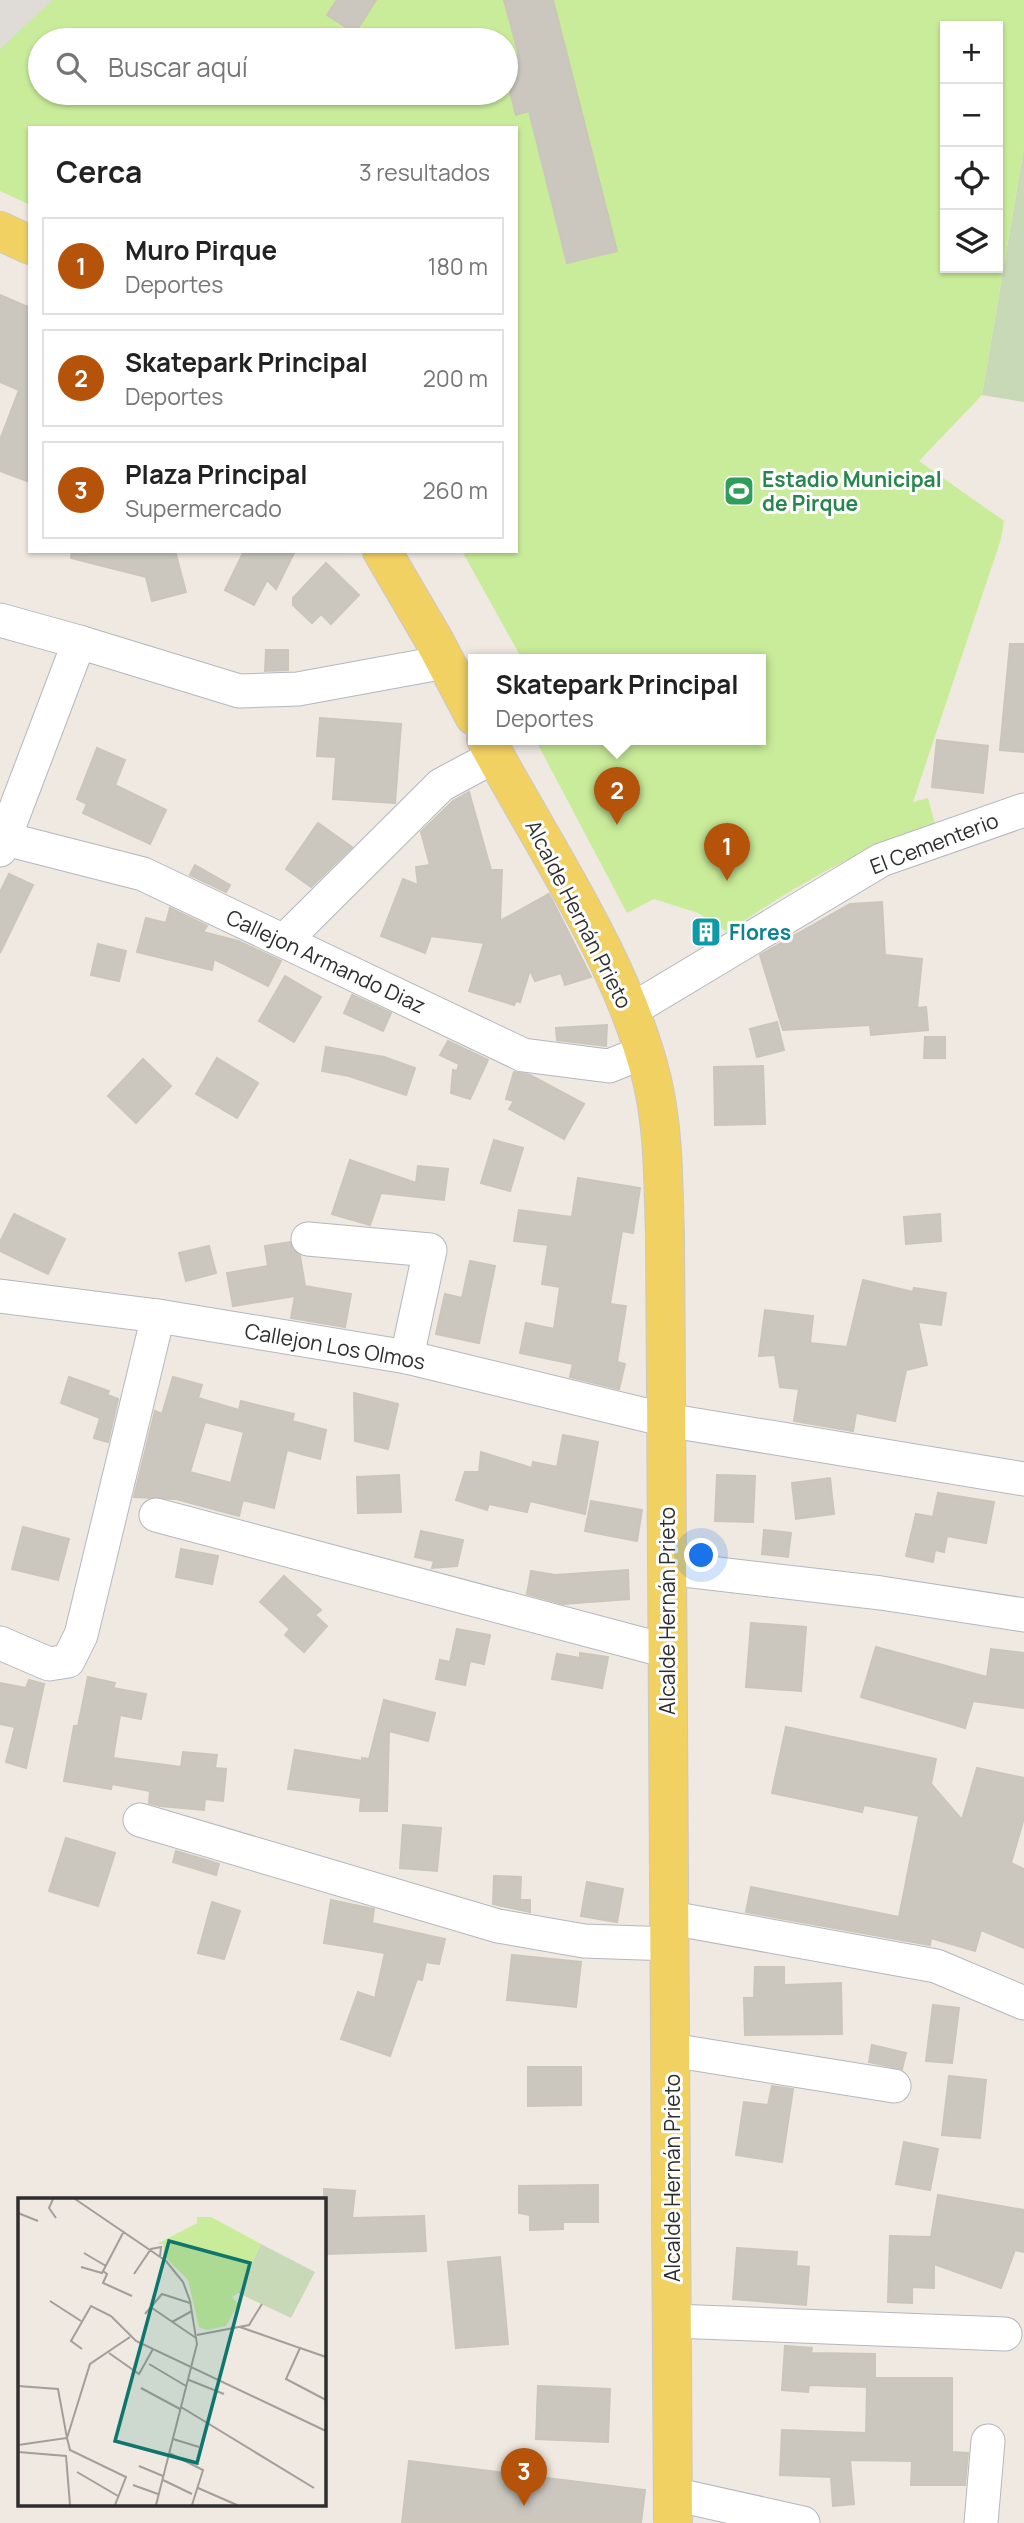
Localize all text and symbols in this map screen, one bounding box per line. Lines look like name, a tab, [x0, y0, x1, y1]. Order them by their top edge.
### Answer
map controls	[940, 21, 1003, 273]
button: +	[940, 21, 1003, 84]
search box	[28, 28, 518, 105]
icon: search	[52, 48, 90, 86]
text: Buscar aquí	[108, 49, 248, 85]
button: −	[940, 84, 1003, 147]
button: locate	[940, 147, 1003, 210]
text: Cerca	[56, 151, 142, 192]
text: 3 resultados	[359, 156, 490, 188]
button: layers	[940, 210, 1003, 273]
text: Muro Pirque	[125, 232, 277, 268]
text: 1	[76, 250, 86, 282]
text: 180 m	[428, 250, 488, 282]
text: Deportes	[125, 268, 223, 300]
text: Skatepark Principal	[125, 344, 368, 380]
text: 2	[74, 362, 88, 394]
text: 200 m	[423, 362, 488, 394]
text: Deportes	[125, 380, 223, 412]
text: Plaza Principal	[125, 456, 308, 492]
place label: Estadio Municipal de Pirque	[762, 465, 942, 517]
text: 3	[74, 474, 88, 506]
text: 260 m	[422, 474, 488, 506]
sports icon: Estadio Municipal de Pirque	[722, 474, 756, 508]
text: Supermercado	[125, 492, 282, 524]
popup	[468, 654, 766, 745]
text: Skatepark Principal	[496, 666, 738, 702]
text: Deportes	[496, 702, 594, 734]
pin: 2	[594, 767, 640, 825]
street label: El Cementerio	[866, 806, 1002, 880]
street label: Alcalde Hernán Prieto	[519, 815, 639, 1013]
pin: 1	[704, 823, 750, 881]
street label: Callejon Armando Diaz	[222, 903, 430, 1019]
building icon: Flores	[689, 915, 723, 949]
place label: Flores	[729, 918, 791, 946]
street label: Callejon Los Olmos	[243, 1316, 427, 1376]
street label: Alcalde Hernán Prieto	[653, 1507, 681, 1715]
your location	[684, 1538, 718, 1572]
street label: Alcalde Hernán Prieto	[658, 2074, 686, 2282]
inset map	[18, 2198, 326, 2506]
pin: 3	[501, 2448, 547, 2506]

